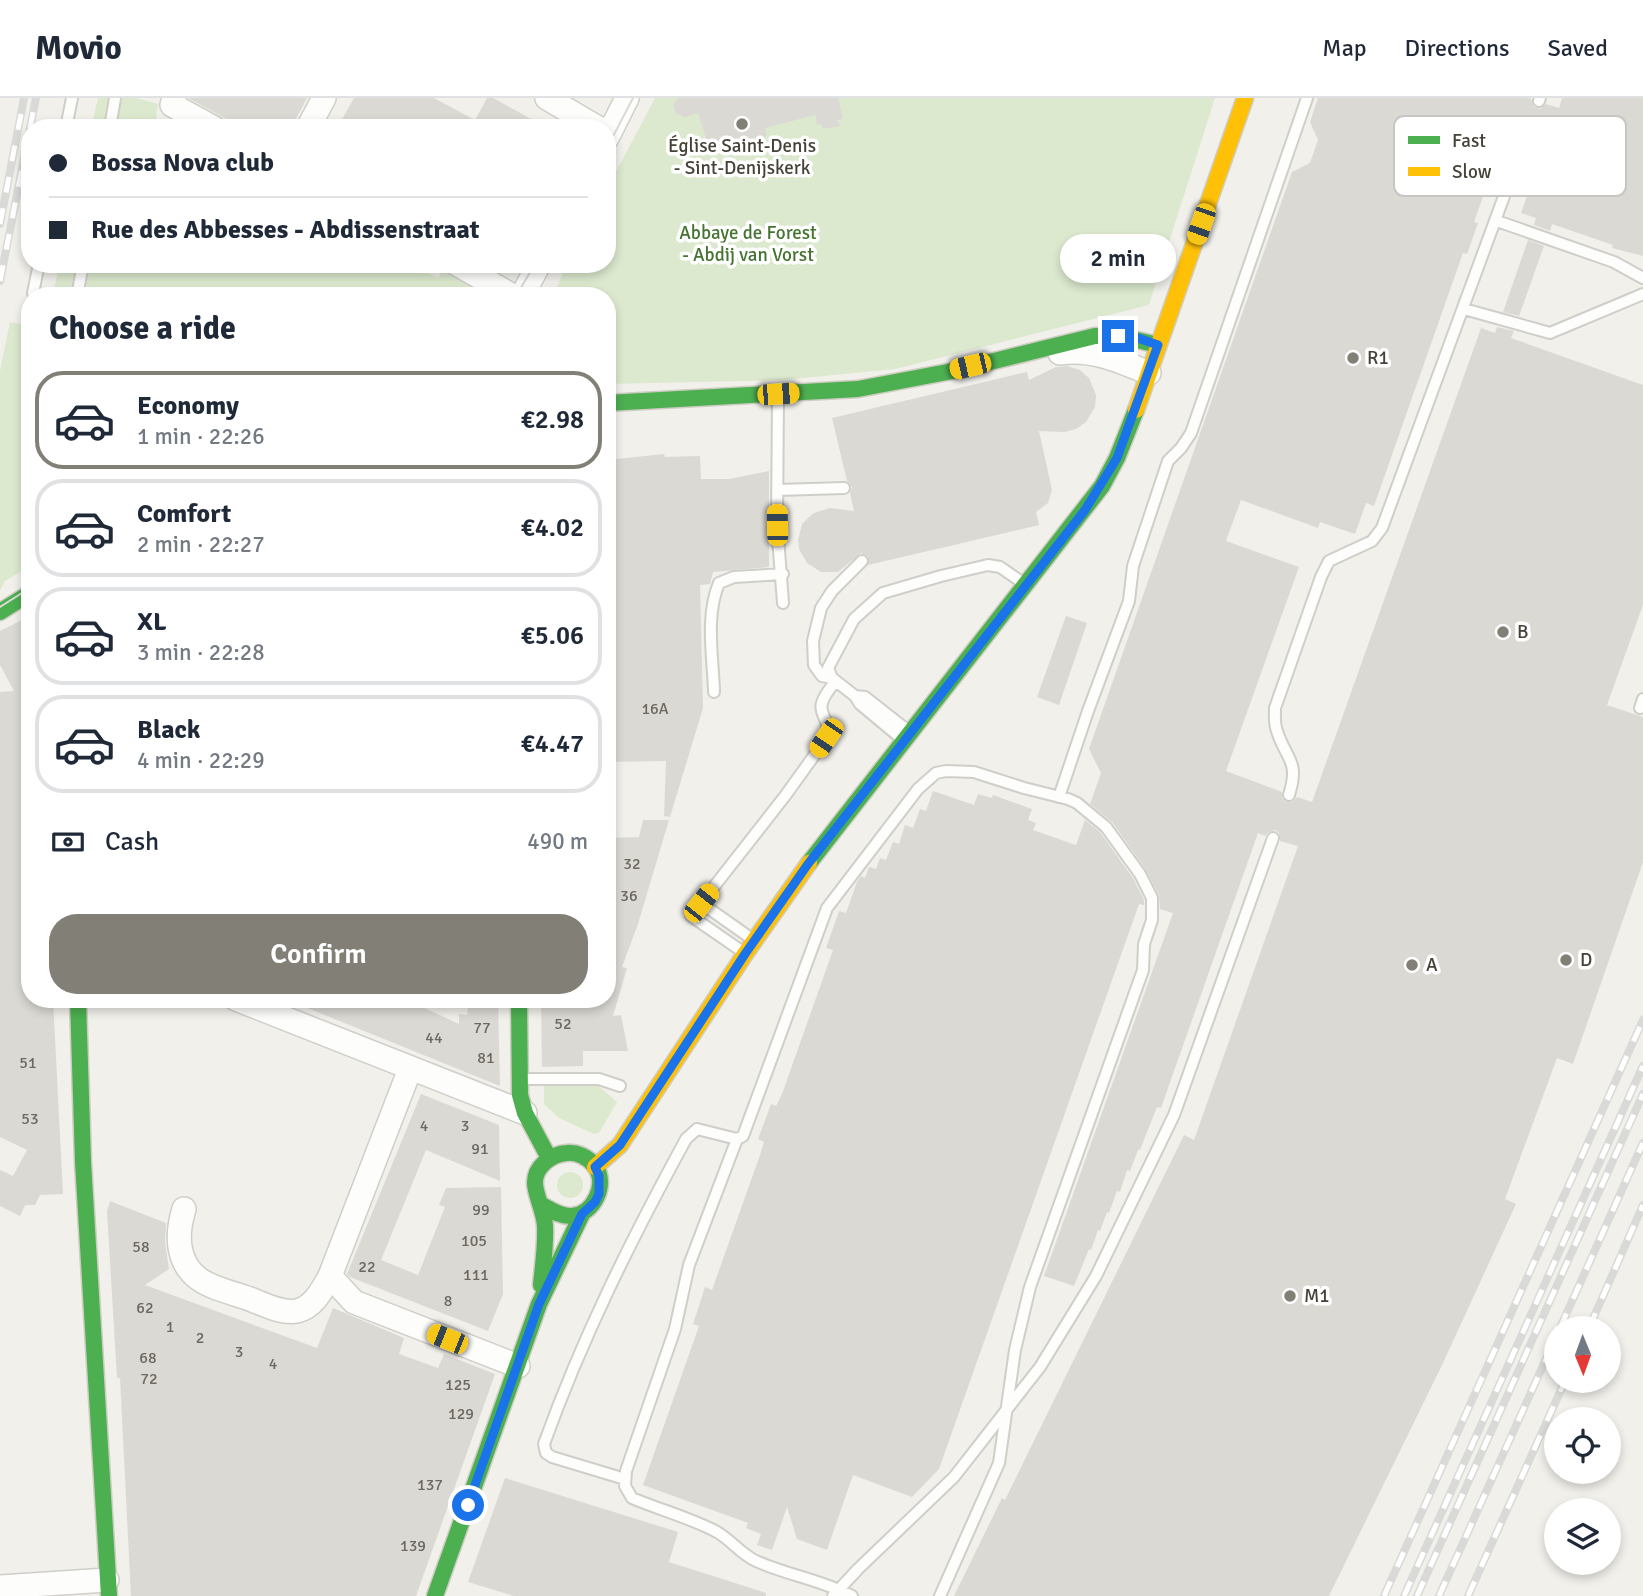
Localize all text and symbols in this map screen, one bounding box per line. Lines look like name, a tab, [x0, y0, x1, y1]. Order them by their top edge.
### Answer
text: Movio	[35, 28, 122, 69]
text: Map	[1322, 33, 1367, 63]
text: Directions	[1405, 33, 1510, 63]
text: Saved	[1548, 33, 1608, 63]
marker: Église Saint-Denis - Sint-Denijskerk	[734, 116, 750, 132]
legend	[1394, 116, 1626, 196]
text: Fast	[1452, 129, 1486, 153]
place label: Église Saint-Denis - Sint-Denijskerk	[668, 134, 816, 180]
text: Bossa Nova club	[91, 147, 274, 179]
text: Slow	[1452, 160, 1492, 184]
car	[1185, 201, 1218, 247]
text: Rue des Abbesses - Abdissenstraat	[91, 214, 479, 246]
park label: Abbaye de Forest - Abdij van Vorst	[679, 221, 817, 267]
callout: 2 min	[1060, 234, 1176, 284]
text: 2 min	[1090, 244, 1146, 273]
text: Choose a ride	[49, 309, 236, 348]
route end	[1102, 320, 1134, 352]
place label: R1	[1367, 346, 1389, 370]
marker: R1	[1345, 350, 1361, 366]
car	[948, 351, 993, 381]
car	[757, 382, 800, 406]
icon: car	[53, 389, 116, 452]
text: Economy	[137, 390, 239, 422]
text: €2.98	[521, 404, 584, 436]
text: 1 min · 22:26	[137, 422, 265, 451]
icon: car	[53, 497, 116, 560]
text: Comfort	[137, 498, 231, 530]
car	[767, 504, 788, 546]
text: €4.02	[521, 512, 584, 544]
text: 2 min · 22:27	[137, 530, 265, 559]
icon: car	[53, 605, 116, 668]
text: XL	[137, 606, 167, 638]
text: €5.06	[521, 620, 584, 652]
place label: B	[1517, 620, 1529, 644]
marker: B	[1495, 624, 1511, 640]
text: 3 min · 22:28	[137, 638, 265, 667]
house number: 16A	[641, 699, 669, 719]
icon: car	[53, 713, 116, 776]
text: Black	[137, 714, 200, 746]
car	[806, 715, 847, 761]
text: €4.47	[521, 728, 584, 760]
text: 4 min · 22:29	[137, 746, 265, 775]
icon: cash	[49, 823, 87, 861]
text: Cash	[105, 826, 159, 858]
text: 490 m	[527, 827, 588, 856]
house number: 32	[623, 854, 641, 874]
car	[680, 880, 723, 926]
house number: 36	[620, 886, 638, 906]
button: Confirm	[49, 914, 588, 994]
place label: D	[1580, 948, 1592, 972]
marker: D	[1558, 952, 1574, 968]
place label: A	[1426, 953, 1438, 977]
marker: A	[1404, 957, 1420, 973]
house number: 52	[554, 1014, 572, 1034]
house number: 77	[473, 1018, 491, 1038]
house number: 44	[425, 1028, 443, 1048]
house number: 81	[477, 1048, 495, 1068]
house number: 51	[19, 1053, 37, 1073]
house number: 53	[21, 1109, 39, 1129]
house number: 4	[420, 1116, 429, 1136]
house number: 3	[461, 1116, 469, 1136]
house number: 91	[471, 1139, 489, 1159]
house number: 99	[472, 1200, 490, 1220]
house number: 105	[461, 1231, 487, 1251]
house number: 58	[132, 1237, 150, 1257]
house number: 22	[358, 1257, 376, 1277]
house number: 111	[463, 1265, 489, 1285]
place label: M1	[1304, 1284, 1330, 1308]
marker: M1	[1282, 1288, 1298, 1304]
house number: 8	[444, 1291, 452, 1311]
house number: 62	[136, 1298, 154, 1318]
north arrow	[1544, 1316, 1620, 1393]
map controls	[1544, 1316, 1621, 1575]
house number: 1	[166, 1317, 174, 1337]
car	[424, 1321, 471, 1357]
house number: 2	[196, 1328, 204, 1348]
house number: 3	[235, 1342, 243, 1362]
house number: 68	[139, 1348, 157, 1368]
house number: 4	[269, 1354, 278, 1374]
house number: 72	[140, 1369, 158, 1389]
house number: 125	[445, 1375, 471, 1395]
house number: 129	[448, 1404, 474, 1424]
button: locate	[1544, 1407, 1621, 1484]
house number: 137	[417, 1475, 443, 1495]
route start	[452, 1489, 484, 1521]
button: layers	[1544, 1498, 1621, 1575]
house number: 139	[400, 1536, 426, 1556]

